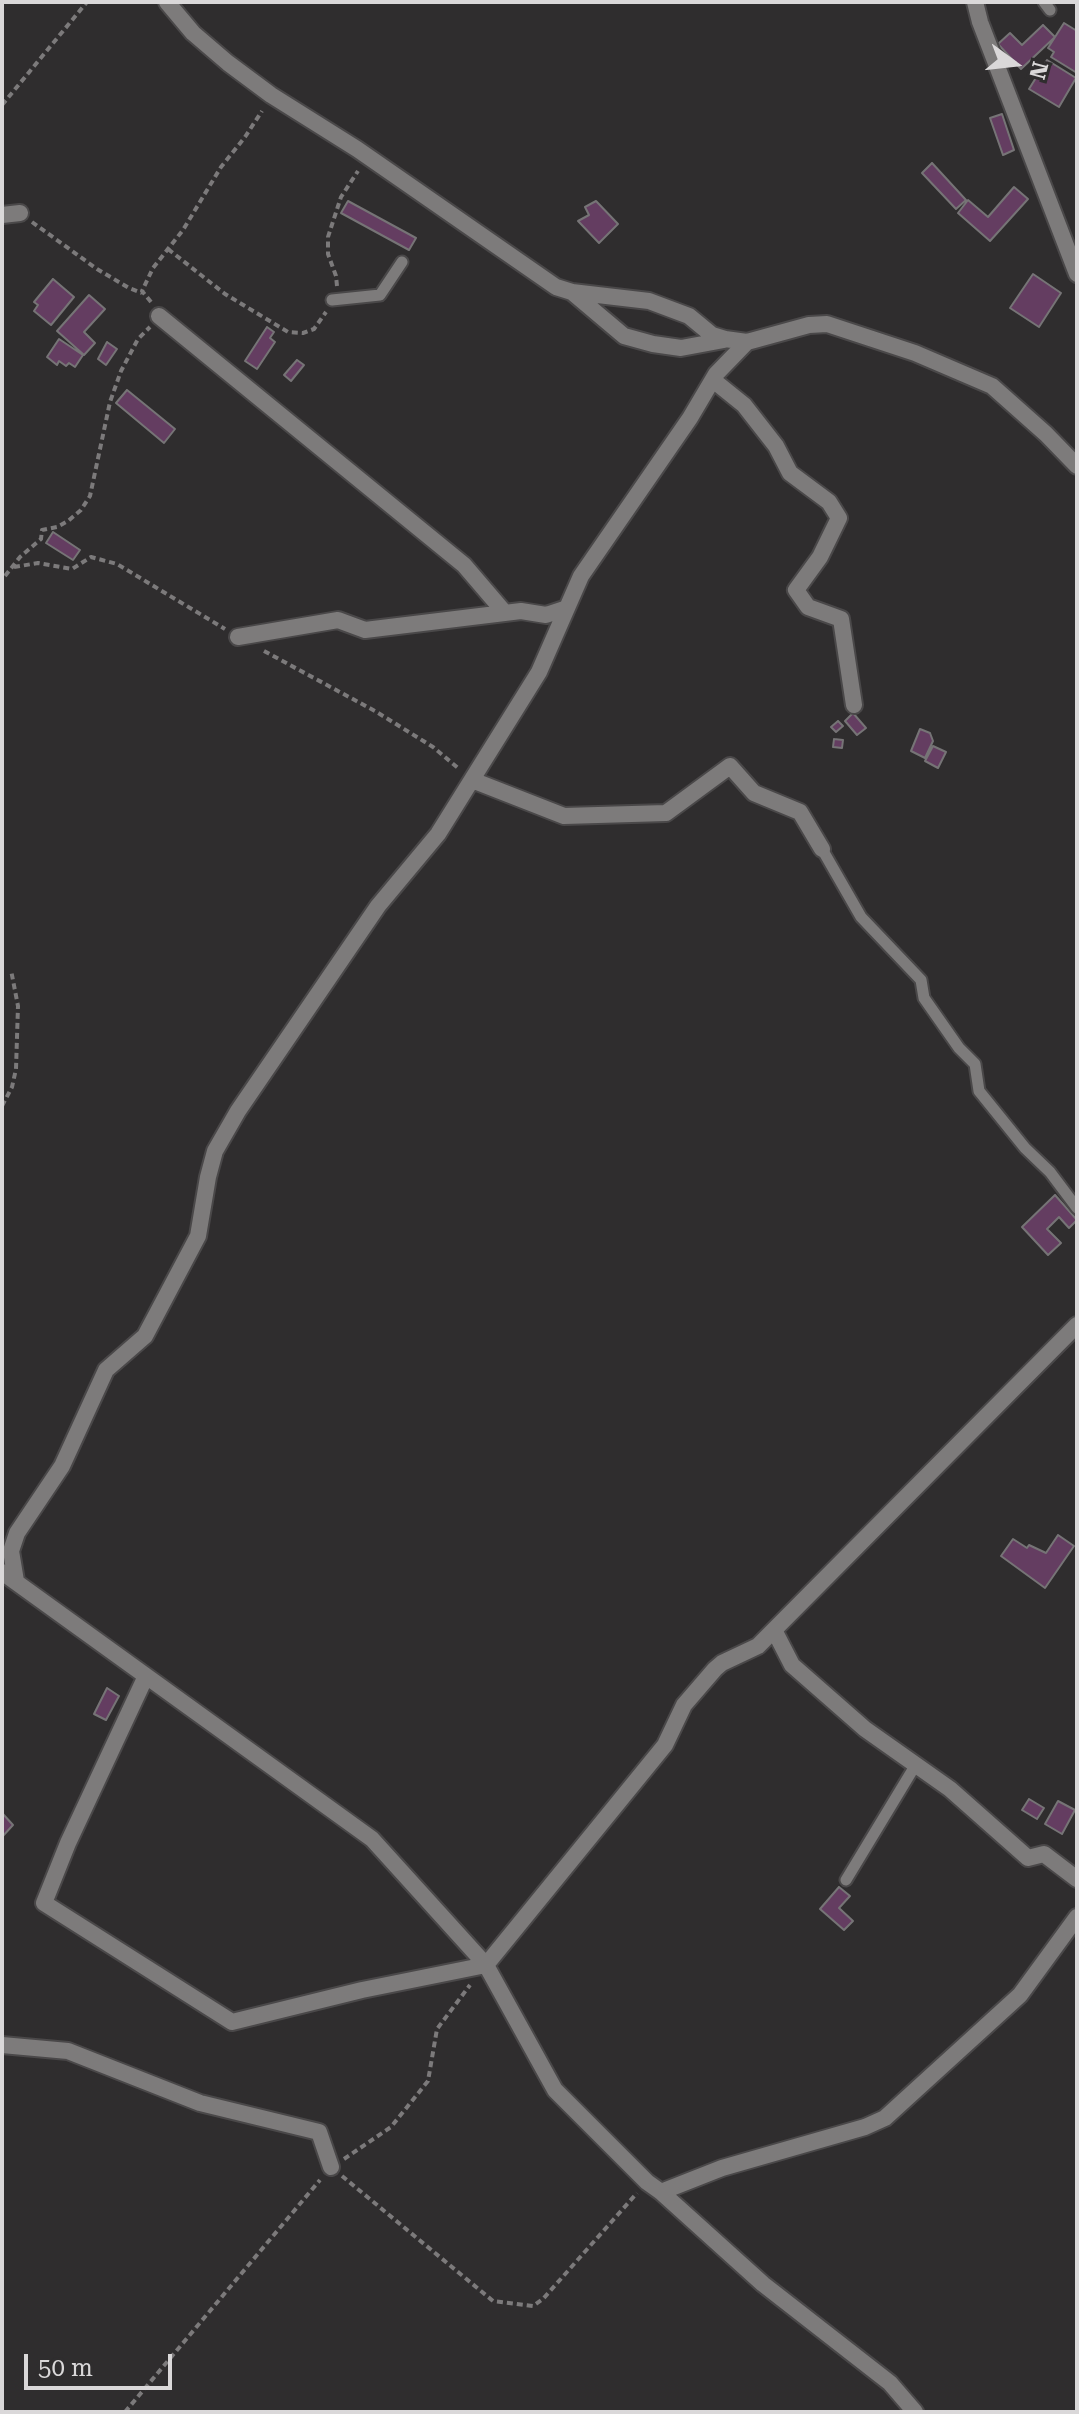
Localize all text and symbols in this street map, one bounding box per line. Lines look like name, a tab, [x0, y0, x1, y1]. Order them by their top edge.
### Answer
north arrow	[975, 24, 1055, 104]
text: N	[1024, 59, 1053, 82]
scale bar	[28, 2338, 176, 2388]
text: 50 m	[38, 2354, 93, 2382]

